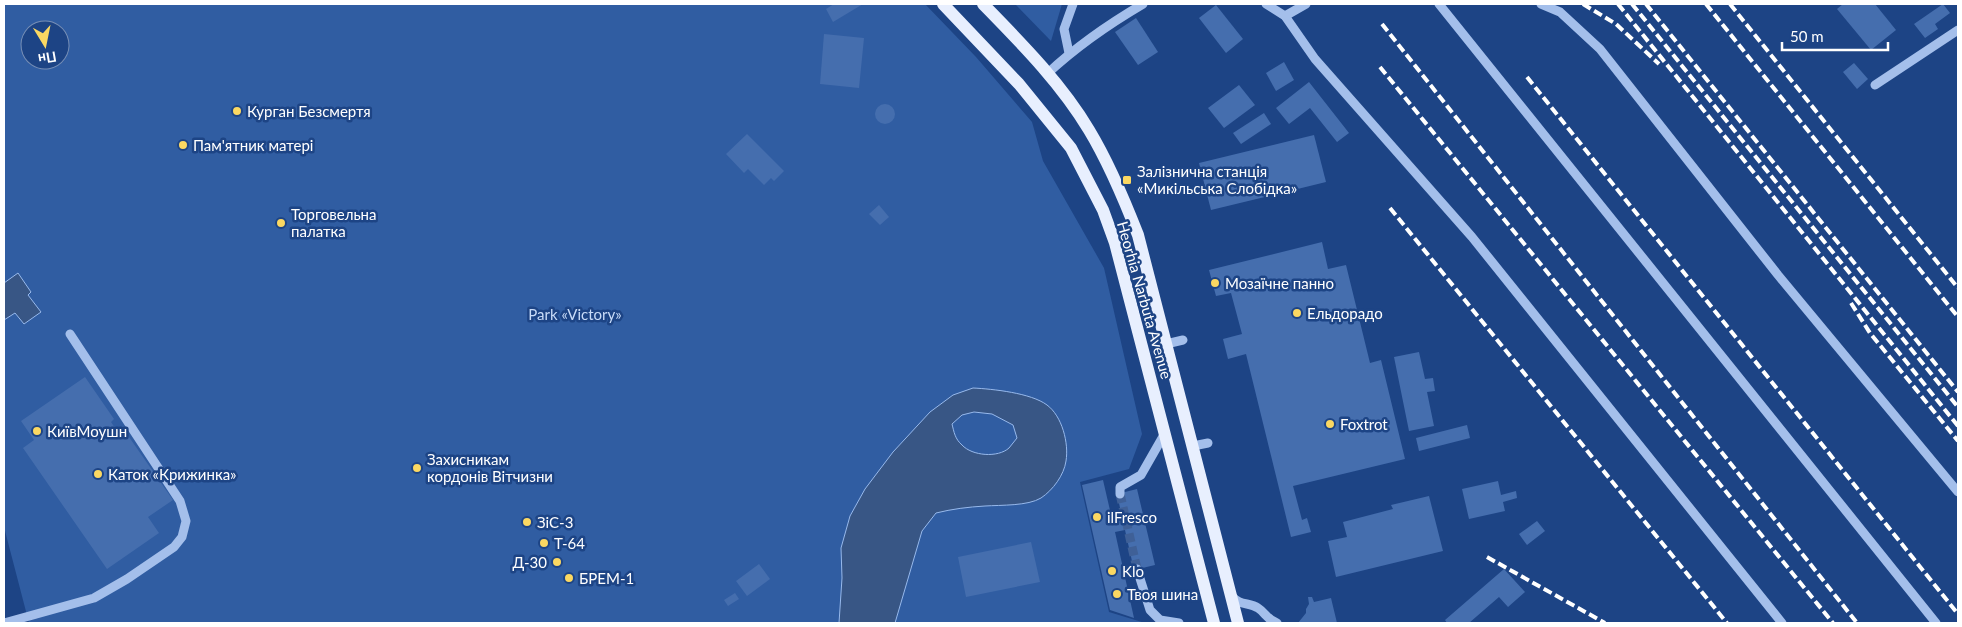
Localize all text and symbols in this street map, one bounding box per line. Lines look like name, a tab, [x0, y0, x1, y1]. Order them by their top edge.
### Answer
north arrow	[20, 20, 70, 70]
scale bar	[1782, 20, 1888, 52]
text: 50 m	[1790, 27, 1824, 45]
text: Пн	[37, 48, 58, 68]
place label: Курган Безсмертя	[247, 102, 371, 120]
marker: Курган Безсмертя	[231, 105, 243, 117]
place label: Пам'ятник матері	[193, 136, 313, 154]
marker: Пам'ятник матері	[177, 139, 189, 151]
place label: Залізнична станція «Микільська Слобідка»	[1137, 162, 1297, 197]
marker: Залізнична станція «Микільська Слобідка»	[1121, 174, 1133, 186]
place label: Торговельна палатка	[291, 205, 377, 240]
marker: Торговельна палатка	[275, 217, 287, 229]
street label: Heorhia Narbuta Avenue	[1114, 219, 1176, 381]
place label: Мозаїчне панно	[1225, 274, 1334, 292]
marker: Мозаїчне панно	[1209, 277, 1221, 289]
place label: Ельдорадо	[1307, 304, 1383, 322]
park label: Park «Victory»	[528, 305, 622, 323]
marker: Ельдорадо	[1291, 307, 1303, 319]
place label: Foxtrot	[1340, 415, 1388, 433]
marker: Foxtrot	[1324, 418, 1336, 430]
place label: КиївМоушн	[47, 422, 127, 440]
marker: КиївМоушн	[31, 425, 43, 437]
place label: Захисникам кордонів Вітчизни	[427, 450, 553, 485]
marker: Захисникам кордонів Вітчизни	[411, 462, 423, 474]
place label: Каток «Крижинка»	[108, 465, 237, 483]
marker: Каток «Крижинка»	[92, 468, 104, 480]
place label: ilFresco	[1107, 508, 1157, 526]
marker: ilFresco	[1091, 511, 1103, 523]
place label: ЗіС-3	[537, 513, 573, 531]
marker: ЗіС-3	[521, 516, 533, 528]
place label: Т-64	[554, 534, 585, 552]
marker: Т-64	[538, 537, 550, 549]
place label: Д-30	[512, 553, 547, 571]
marker: Д-30	[551, 556, 563, 568]
place label: Klo	[1122, 562, 1144, 580]
marker: Klo	[1106, 565, 1118, 577]
place label: БРЕМ-1	[579, 569, 634, 587]
marker: БРЕМ-1	[563, 572, 575, 584]
place label: Твоя шина	[1127, 585, 1198, 603]
marker: Твоя шина	[1111, 588, 1123, 600]

